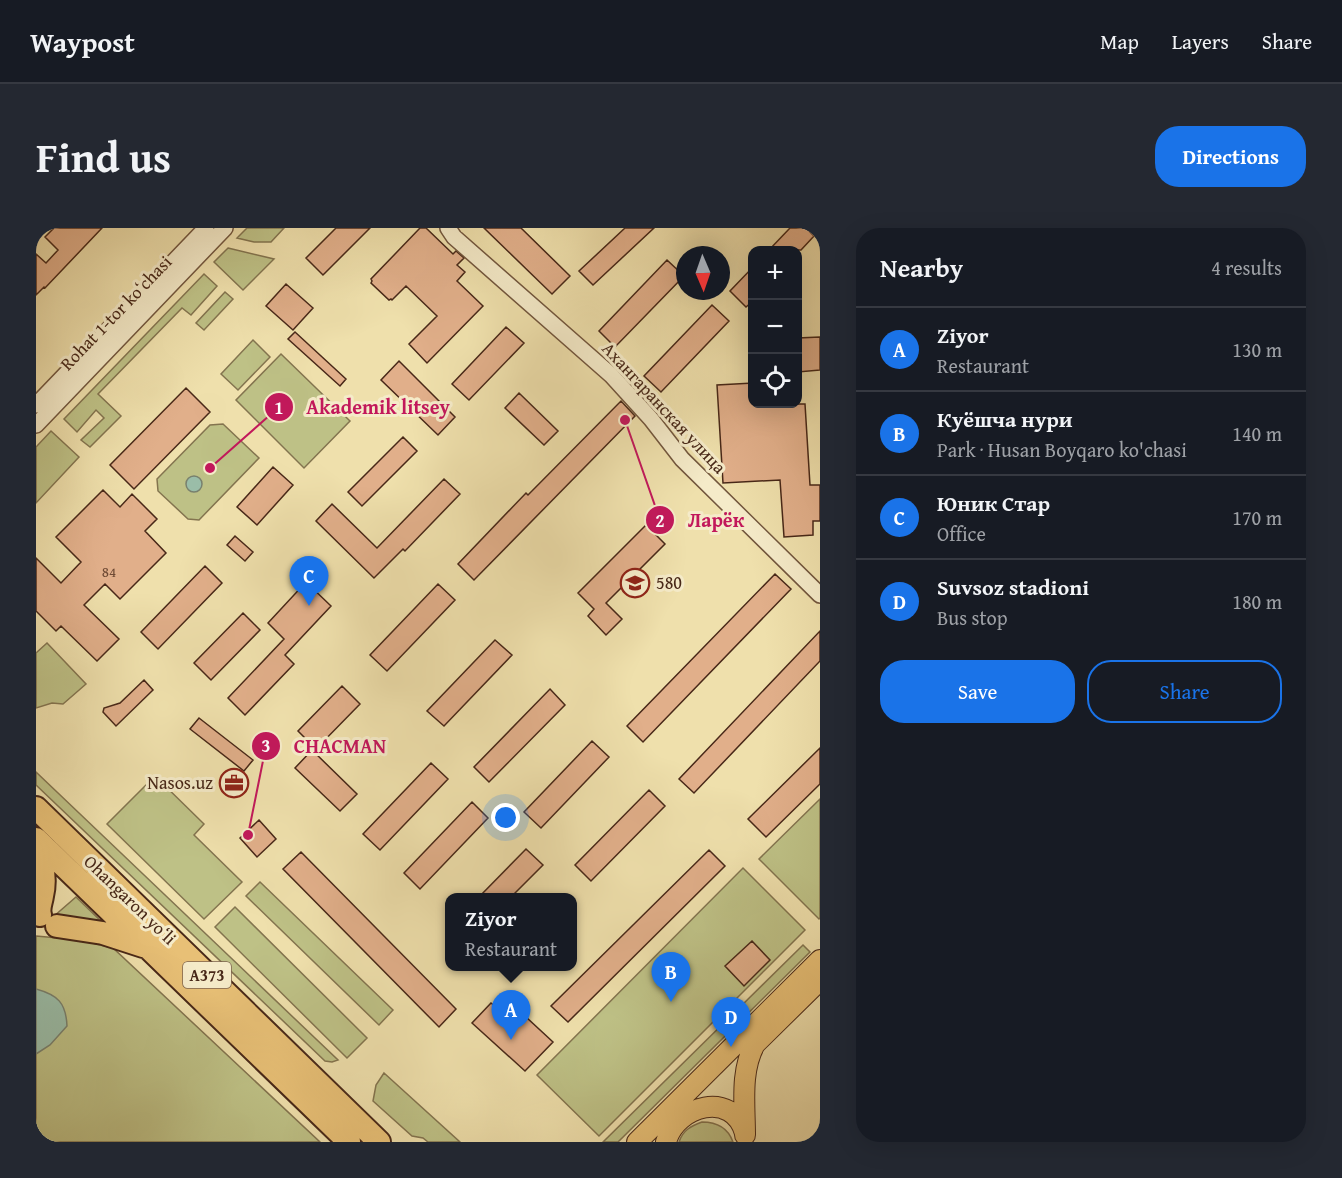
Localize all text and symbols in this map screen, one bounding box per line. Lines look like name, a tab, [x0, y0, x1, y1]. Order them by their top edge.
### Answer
text: Waypost	[30, 21, 135, 62]
text: Map	[1100, 26, 1139, 57]
text: Layers	[1172, 26, 1229, 57]
text: Share	[1262, 26, 1312, 57]
text: Find us	[36, 126, 171, 187]
button: Directions	[1155, 126, 1306, 187]
north arrow	[676, 246, 730, 300]
map controls	[748, 246, 802, 408]
button: +	[748, 246, 802, 300]
text: Nearby	[880, 248, 963, 287]
street label: Rohat 1-tor koʻchasi	[54, 249, 178, 376]
text: 4 results	[1211, 253, 1282, 282]
button: −	[748, 300, 802, 354]
text: Ziyor	[937, 319, 989, 351]
text: A	[893, 335, 906, 364]
text: 130 m	[1232, 335, 1282, 364]
street label: Ахангаранская улица	[596, 336, 733, 480]
text: Restaurant	[937, 351, 1029, 380]
button: locate	[748, 354, 802, 408]
callout: Akademik litsey	[264, 388, 462, 426]
text: Akademik litsey	[306, 392, 450, 421]
text: 1	[274, 394, 284, 421]
text: Куёшча нури	[937, 403, 1073, 435]
text: B	[893, 419, 906, 448]
text: 140 m	[1232, 419, 1282, 448]
text: Park · Husan Boyqaro ko'chasi	[937, 435, 1187, 464]
text: Юник Стар	[937, 487, 1050, 519]
callout: Ларёк	[645, 501, 756, 539]
text: C	[894, 503, 905, 532]
text: 170 m	[1232, 503, 1282, 532]
text: Ларёк	[688, 505, 745, 534]
text: 2	[655, 507, 665, 534]
text: Office	[937, 519, 986, 548]
pin: C	[290, 556, 328, 606]
house number: 84	[102, 561, 116, 582]
school or university icon: 580	[619, 567, 651, 599]
place label: 580	[656, 569, 682, 596]
text: Suvsoz stadioni	[937, 571, 1089, 603]
text: D	[893, 587, 906, 616]
text: 180 m	[1232, 587, 1282, 616]
text: Bus stop	[937, 603, 1008, 632]
button: Save	[880, 660, 1075, 723]
button: Share	[1087, 660, 1282, 723]
callout: CHACMAN	[251, 727, 398, 765]
text: CHACMAN	[294, 731, 386, 760]
text: 3	[261, 732, 271, 759]
office icon: Nasos.uz	[218, 767, 250, 799]
place label: Nasos.uz	[147, 769, 213, 796]
your location	[491, 803, 520, 832]
street label: Ohangaron yoʻli	[78, 848, 183, 951]
popup	[445, 893, 577, 971]
text: Ziyor	[465, 902, 517, 934]
text: Restaurant	[465, 934, 557, 963]
pin: B	[652, 952, 690, 1002]
road number: A373	[183, 962, 231, 988]
pin: A	[492, 990, 530, 1040]
pin: D	[712, 998, 750, 1047]

